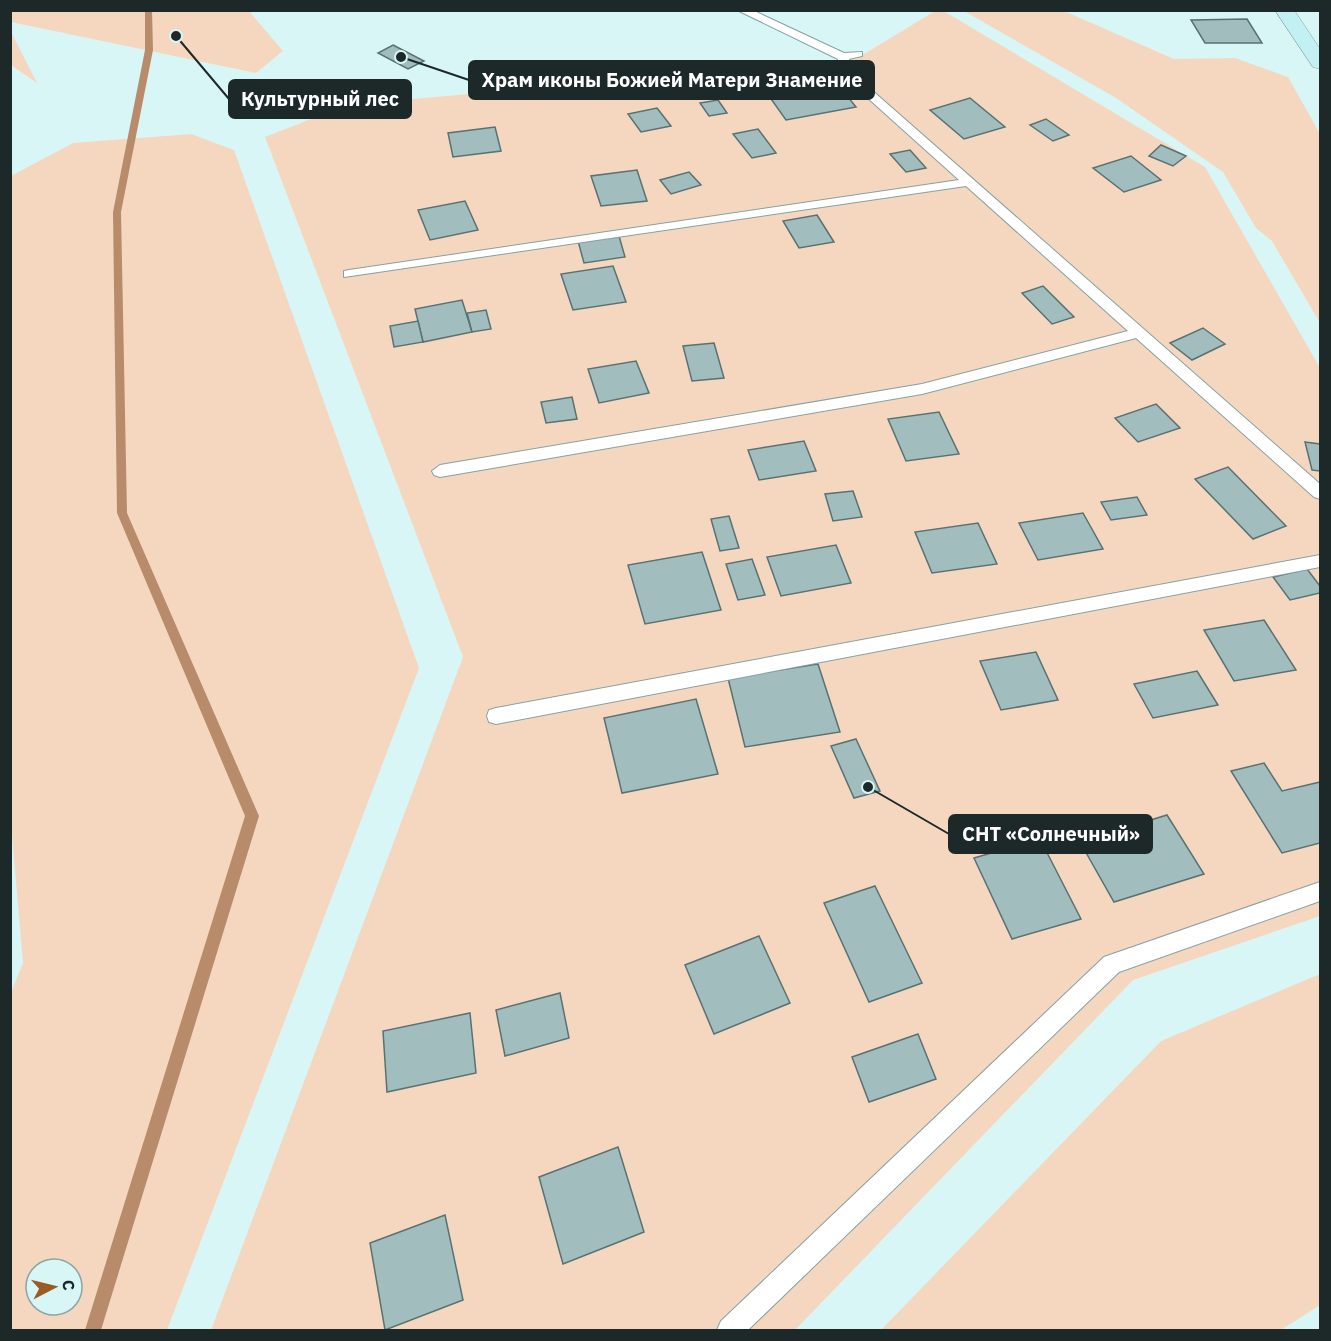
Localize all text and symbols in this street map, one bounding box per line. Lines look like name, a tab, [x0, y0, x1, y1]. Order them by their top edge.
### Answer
callout: Храм иконы Божией Матери Знамение	[469, 61, 874, 99]
text: Храм иконы Божией Матери Знамение	[481, 66, 863, 93]
callout: Культурный лес	[229, 80, 411, 118]
text: Культурный лес	[241, 85, 399, 112]
callout: СНТ «Солнечный»	[949, 815, 1152, 853]
text: СНТ «Солнечный»	[962, 820, 1140, 847]
north arrow	[24, 1257, 84, 1317]
text: С	[58, 1279, 79, 1292]

